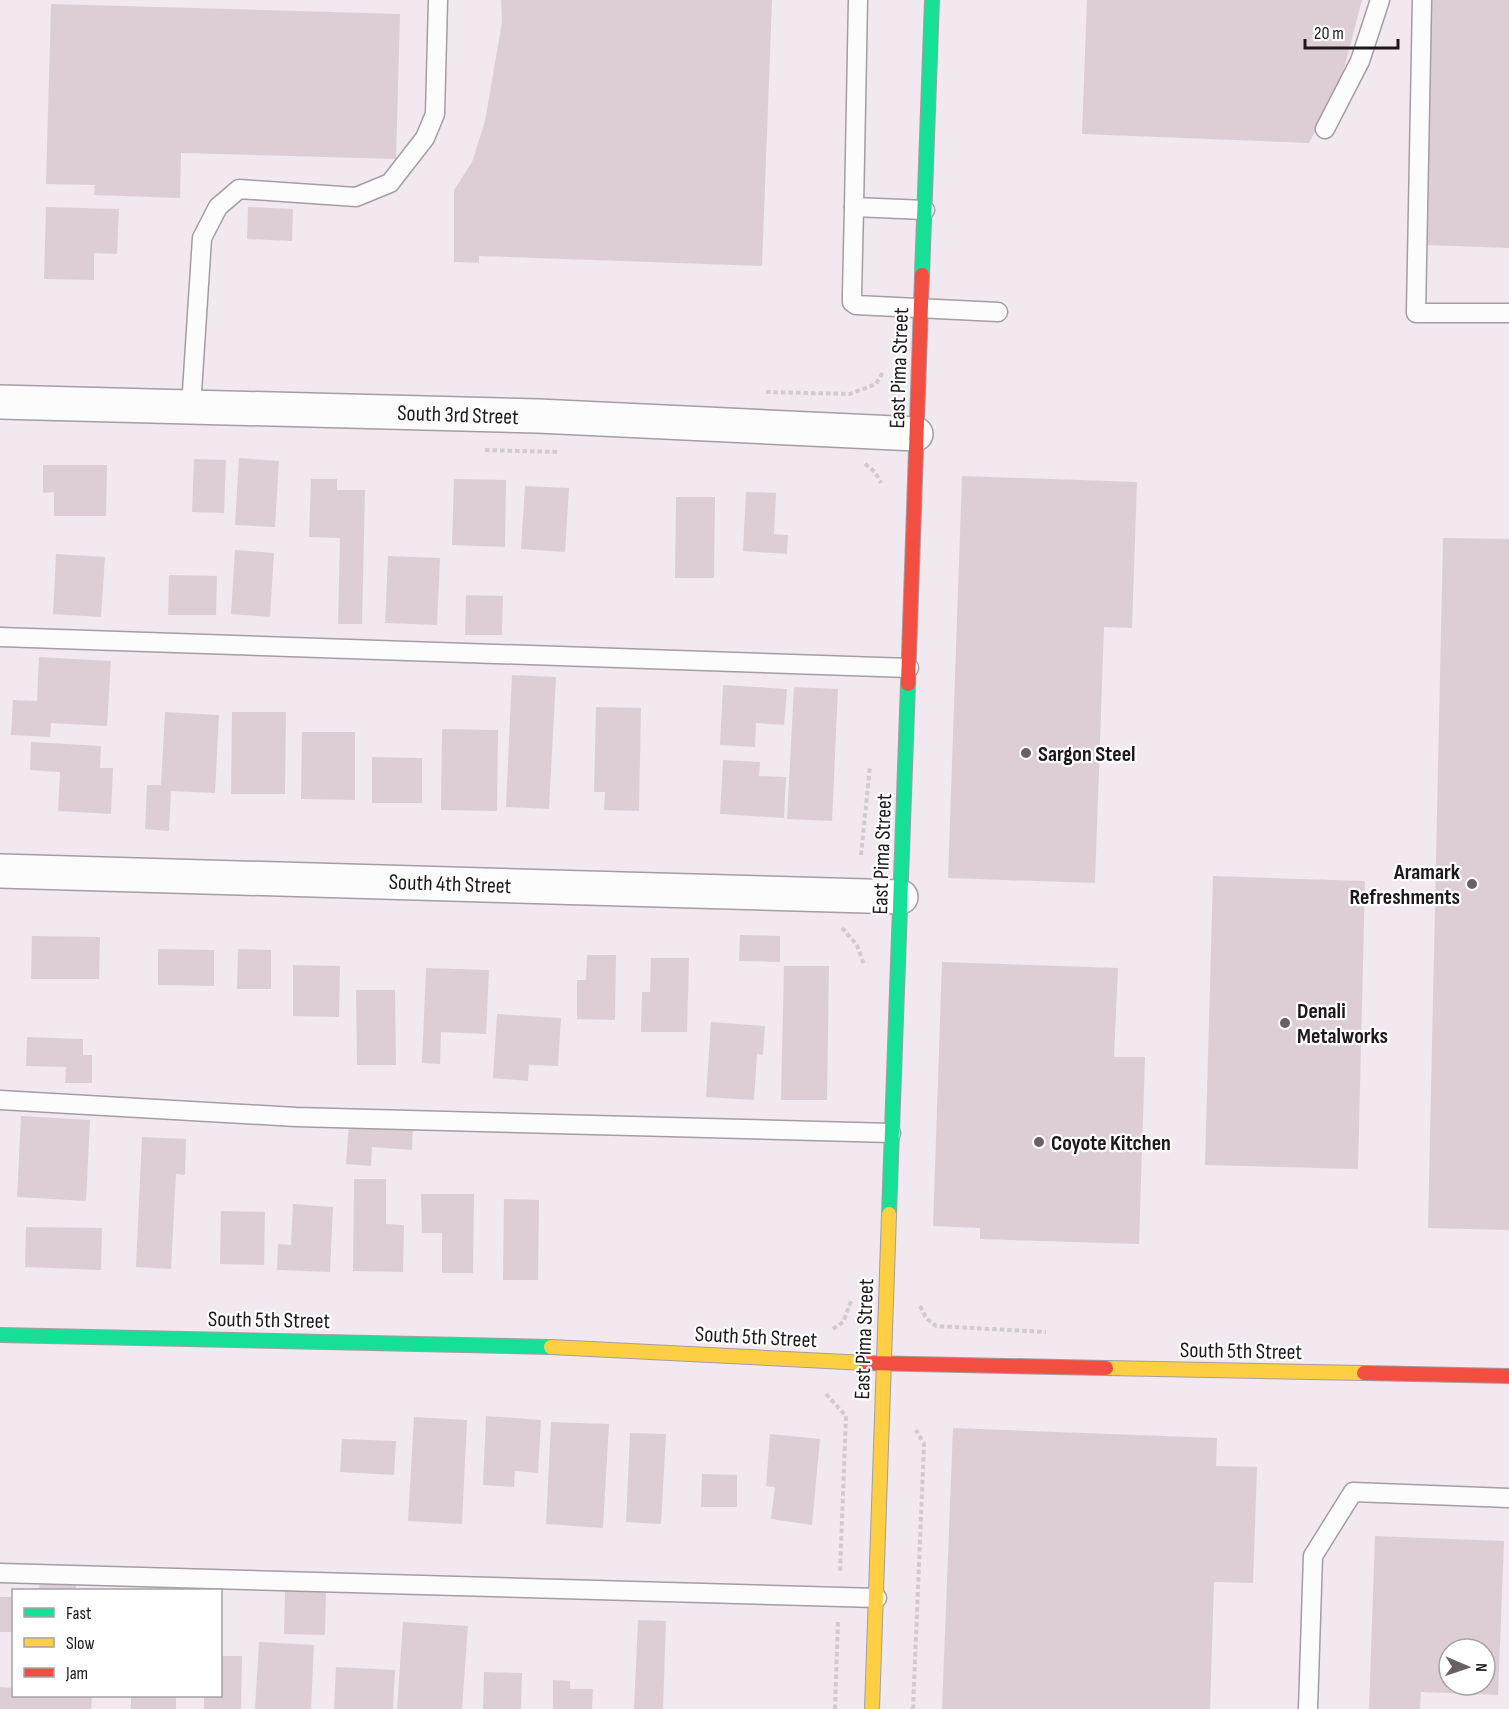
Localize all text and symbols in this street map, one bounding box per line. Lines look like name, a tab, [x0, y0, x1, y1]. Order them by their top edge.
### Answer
scale bar	[1305, 12, 1398, 50]
text: 20 m	[1314, 23, 1344, 44]
street label: East Pima Street	[884, 307, 915, 429]
street label: South 3rd Street	[397, 400, 519, 431]
place label: Sargon Steel	[1038, 741, 1136, 768]
marker: Sargon Steel	[1019, 746, 1033, 760]
street label: East Pima Street	[867, 793, 898, 915]
place label: Aramark Refreshments	[1349, 859, 1461, 911]
street label: South 4th Street	[388, 869, 512, 900]
marker: Aramark Refreshments	[1465, 877, 1479, 891]
place label: Denali Metalworks	[1297, 998, 1388, 1050]
marker: Denali Metalworks	[1278, 1016, 1292, 1030]
place label: Coyote Kitchen	[1051, 1130, 1171, 1157]
marker: Coyote Kitchen	[1032, 1135, 1046, 1149]
street label: East Pima Street	[849, 1278, 880, 1400]
street label: South 5th Street	[208, 1306, 331, 1335]
street label: South 5th Street	[694, 1321, 818, 1354]
street label: South 5th Street	[1180, 1337, 1303, 1366]
legend	[12, 1589, 222, 1697]
text: Fast	[66, 1603, 92, 1624]
text: Slow	[66, 1633, 95, 1654]
north arrow	[1437, 1637, 1497, 1697]
text: Jam	[65, 1663, 88, 1684]
text: N	[1471, 1663, 1490, 1672]

